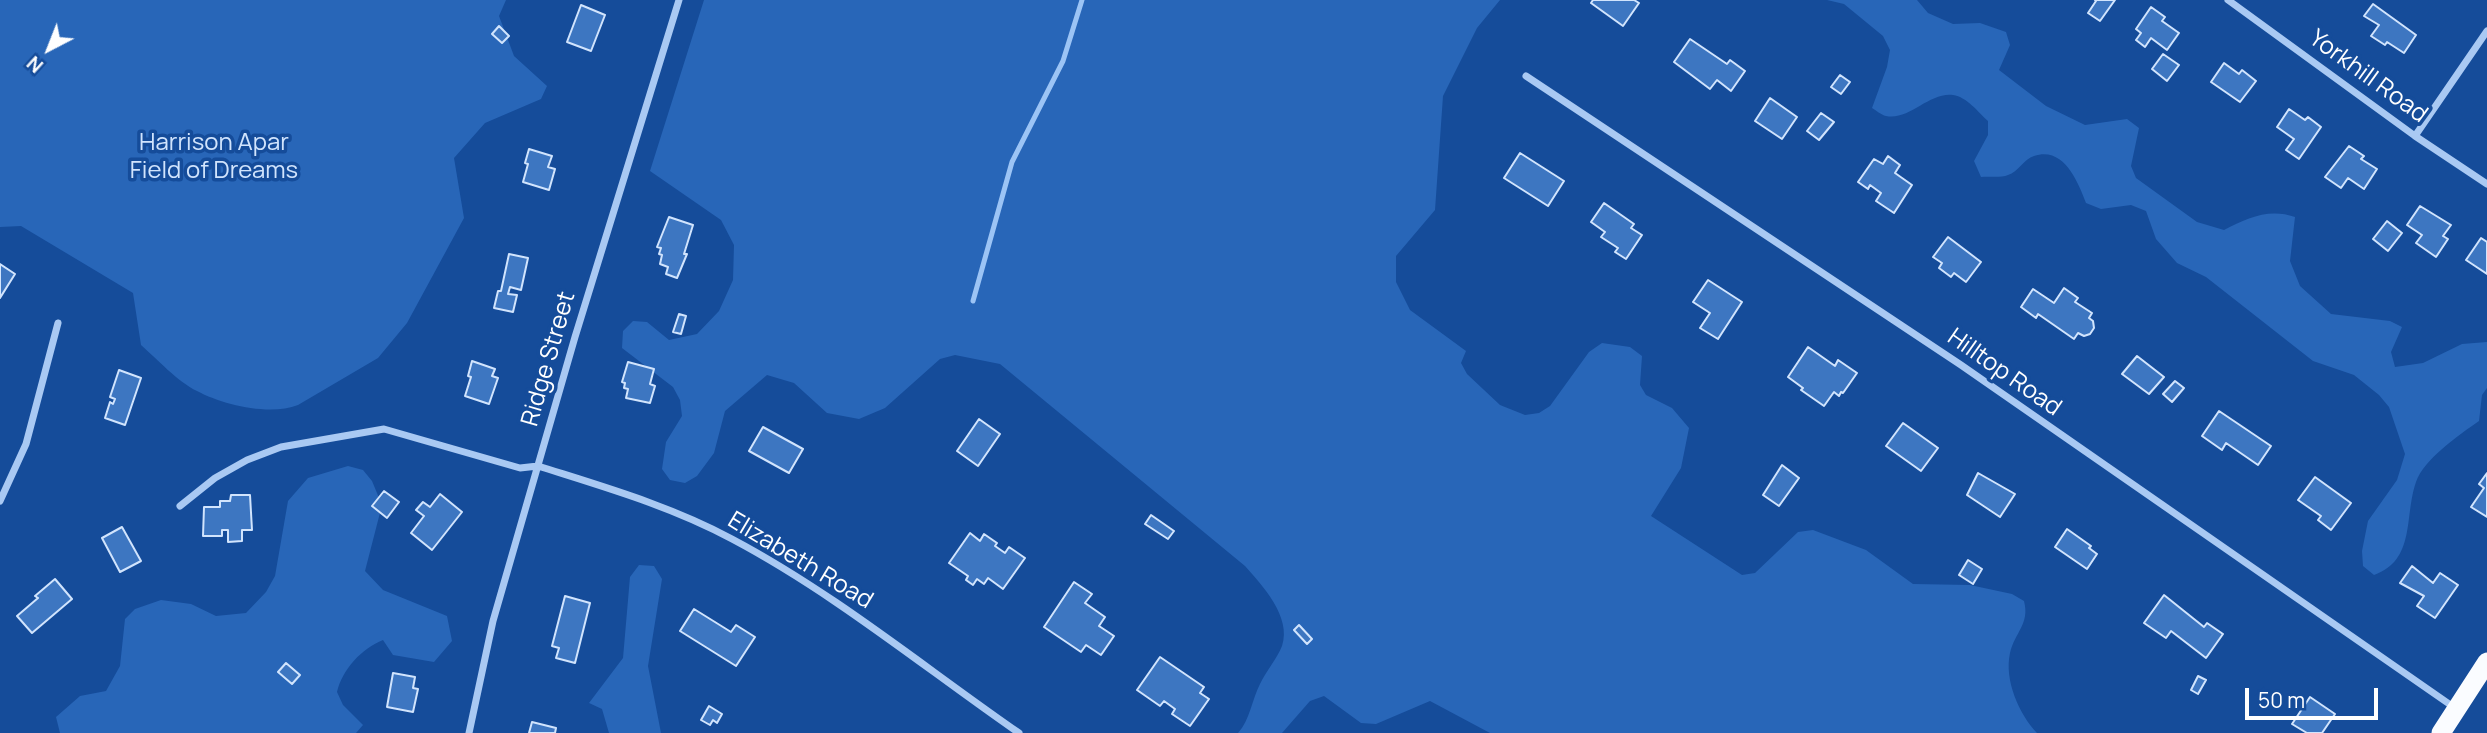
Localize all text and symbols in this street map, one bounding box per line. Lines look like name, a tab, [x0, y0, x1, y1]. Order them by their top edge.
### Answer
north arrow	[14, 14, 84, 84]
street label: Yorkhill Road	[2303, 25, 2433, 129]
text: N	[21, 50, 49, 79]
park label: Harrison Apar Field of Dreams	[130, 129, 298, 185]
street label: Ridge Street	[516, 288, 582, 430]
street label: Hilltop Road	[1941, 323, 2067, 423]
street label: Elizabeth Road	[722, 506, 878, 616]
scale bar	[2249, 674, 2382, 718]
text: 50 m	[2258, 686, 2305, 714]

